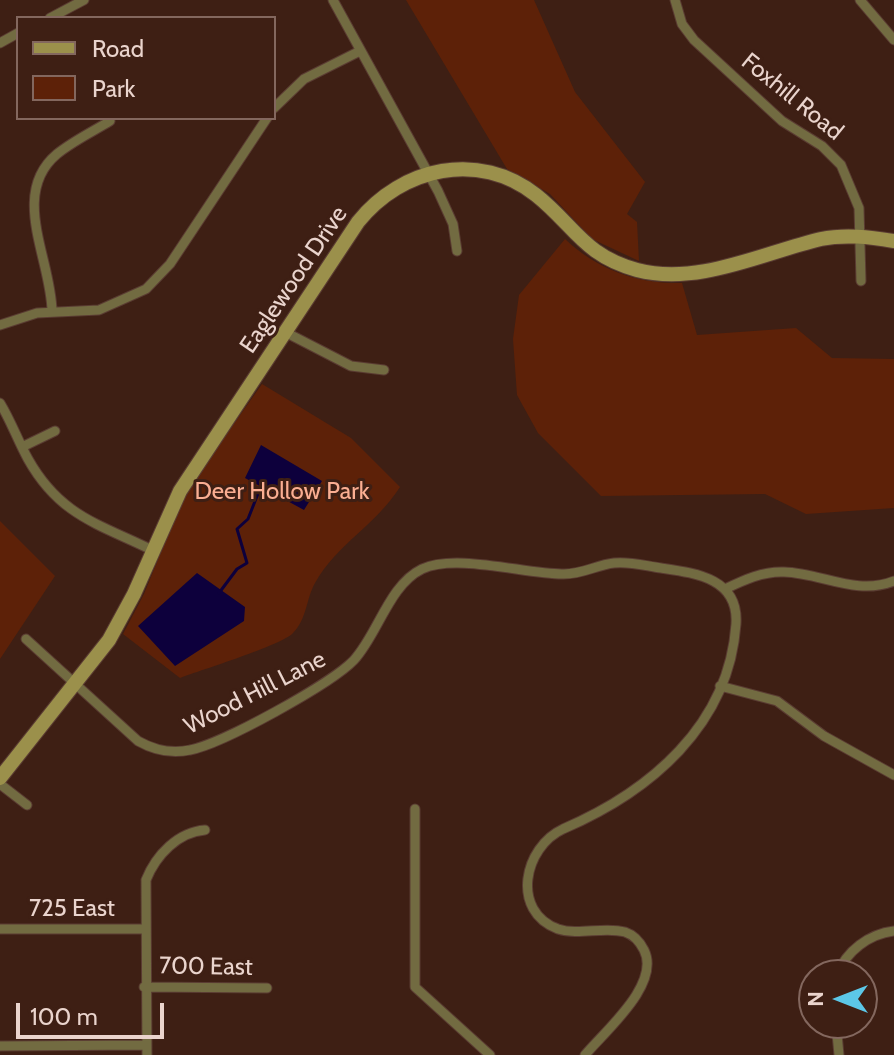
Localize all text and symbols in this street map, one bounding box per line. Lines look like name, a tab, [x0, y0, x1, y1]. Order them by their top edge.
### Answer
legend	[16, 16, 276, 120]
text: Road	[92, 34, 144, 63]
street label: Foxhill Road	[735, 47, 849, 147]
text: Park	[92, 74, 135, 103]
street label: Eaglewood Drive	[234, 201, 354, 359]
park label: Deer Hollow Park	[194, 478, 370, 506]
street label: Wood Hill Lane	[180, 645, 330, 741]
street label: 725 East	[29, 895, 115, 923]
street label: 700 East	[159, 952, 253, 982]
north arrow	[798, 959, 878, 1039]
scale bar	[20, 987, 168, 1037]
text: N	[802, 991, 829, 1007]
text: 100 m	[30, 1002, 98, 1031]

